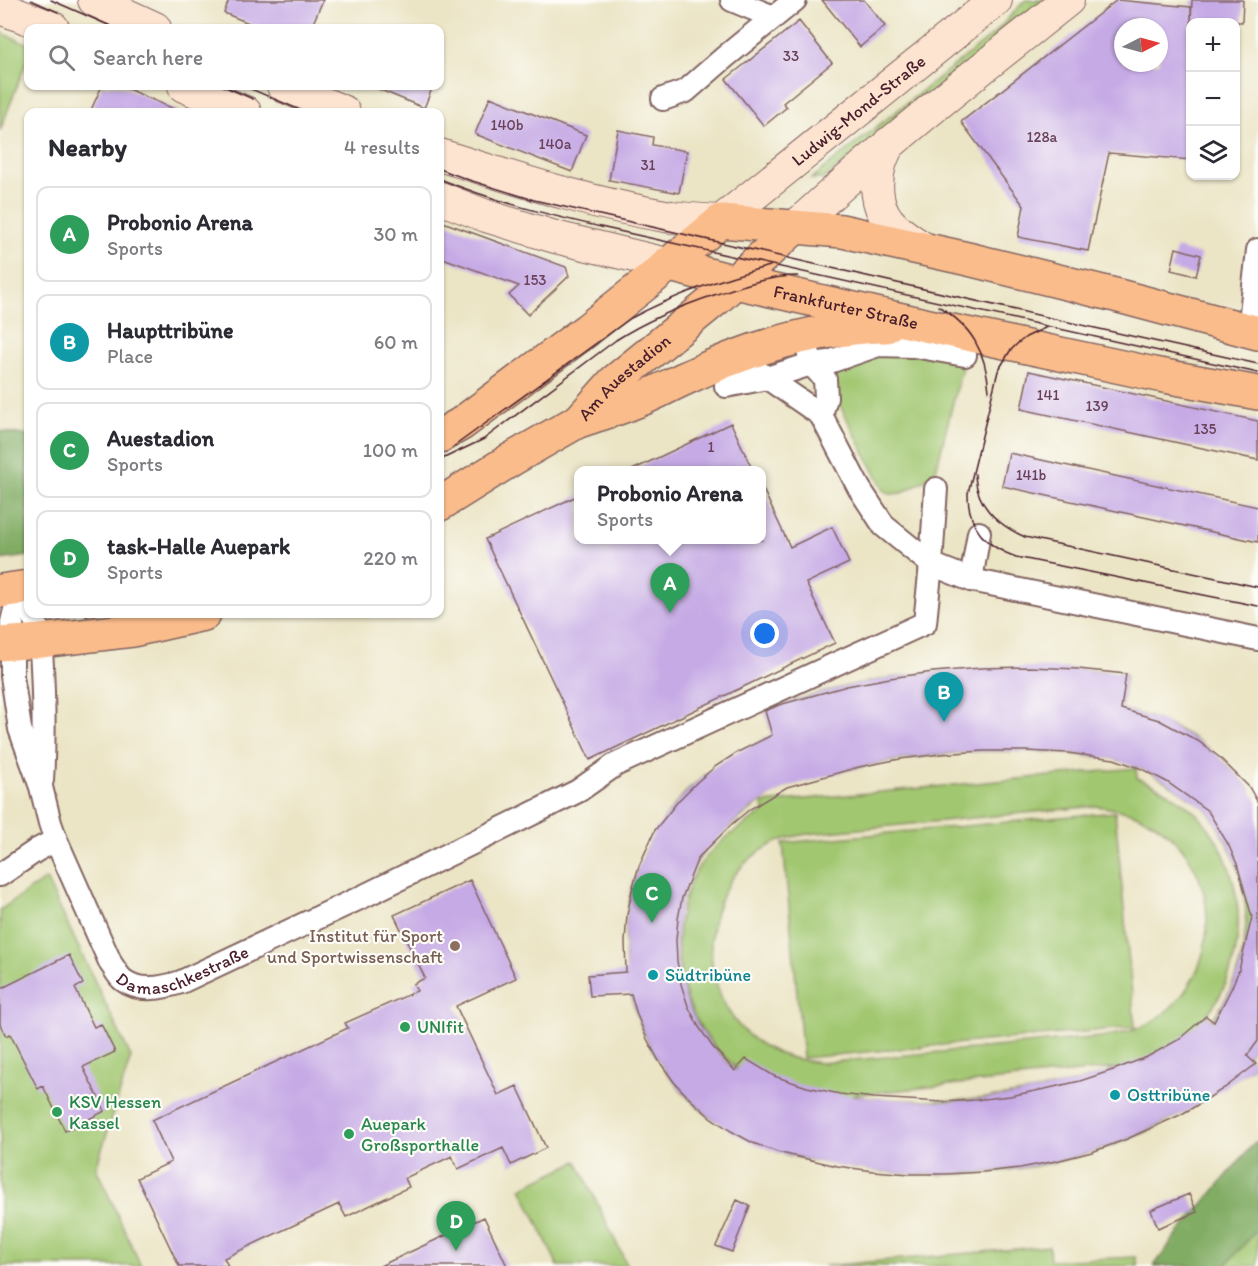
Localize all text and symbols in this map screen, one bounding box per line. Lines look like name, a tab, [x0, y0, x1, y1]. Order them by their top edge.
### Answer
north arrow	[1114, 18, 1168, 72]
map controls	[1186, 18, 1240, 180]
button: +	[1186, 18, 1240, 72]
search box	[24, 24, 444, 90]
icon: search	[45, 41, 78, 74]
text: Search here	[93, 44, 203, 71]
house number: 33	[783, 47, 799, 65]
street label: Ludwig-Mond-Straße	[787, 50, 930, 171]
button: −	[1186, 72, 1240, 126]
house number: 140b	[490, 116, 524, 134]
button: layers	[1186, 126, 1240, 180]
house number: 128a	[1027, 128, 1058, 146]
text: Nearby	[48, 131, 127, 163]
text: 4 results	[344, 135, 420, 159]
house number: 140a	[538, 135, 572, 153]
house number: 31	[640, 156, 656, 174]
text: Probonio Arena	[107, 209, 253, 236]
text: A	[63, 222, 76, 246]
text: 30 m	[373, 222, 418, 246]
text: Sports	[107, 236, 163, 260]
house number: 153	[523, 271, 547, 289]
street label: Frankfurter Straße	[771, 280, 920, 334]
text: Haupttribüne	[107, 317, 233, 344]
street label: Am Auestadion	[574, 329, 675, 425]
text: B	[63, 330, 76, 354]
text: 60 m	[374, 330, 418, 354]
text: Place	[107, 344, 153, 368]
house number: 141	[1037, 386, 1060, 404]
house number: 139	[1086, 397, 1109, 415]
house number: 135	[1193, 420, 1217, 438]
text: Auestadion	[107, 425, 214, 452]
text: C	[63, 438, 76, 462]
text: 100 m	[363, 438, 418, 462]
house number: 1	[708, 438, 715, 456]
text: Sports	[107, 452, 163, 476]
popup	[574, 466, 766, 544]
house number: 141b	[1016, 466, 1047, 484]
text: Probonio Arena	[597, 480, 743, 507]
text: Sports	[597, 507, 653, 531]
text: task-Halle Auepark	[107, 533, 290, 560]
text: D	[63, 546, 76, 570]
text: 220 m	[363, 546, 418, 570]
text: Sports	[107, 560, 163, 584]
pin: A	[650, 564, 690, 613]
your location	[750, 619, 779, 648]
pin: B	[924, 672, 964, 722]
pin: C	[632, 874, 672, 923]
place label: Institut für Sport und Sportwissenschaft	[267, 925, 443, 968]
marker: Institut für Sport und Sportwissenschaft	[448, 939, 462, 953]
street label: Damaschkestraße	[111, 941, 252, 1000]
place label: Südtribüne	[665, 964, 751, 986]
marker: Südtribüne	[646, 968, 660, 982]
place label: UNIfit	[417, 1016, 464, 1038]
marker: UNIfit	[398, 1020, 412, 1034]
place label: Osttribüne	[1127, 1084, 1210, 1106]
marker: Osttribüne	[1108, 1088, 1122, 1102]
place label: KSV Hessen Kassel	[69, 1091, 161, 1134]
marker: KSV Hessen Kassel	[50, 1105, 64, 1119]
place label: Auepark Großsporthalle	[361, 1113, 479, 1156]
marker: Auepark Großsporthalle	[342, 1127, 356, 1141]
pin: D	[436, 1202, 476, 1251]

